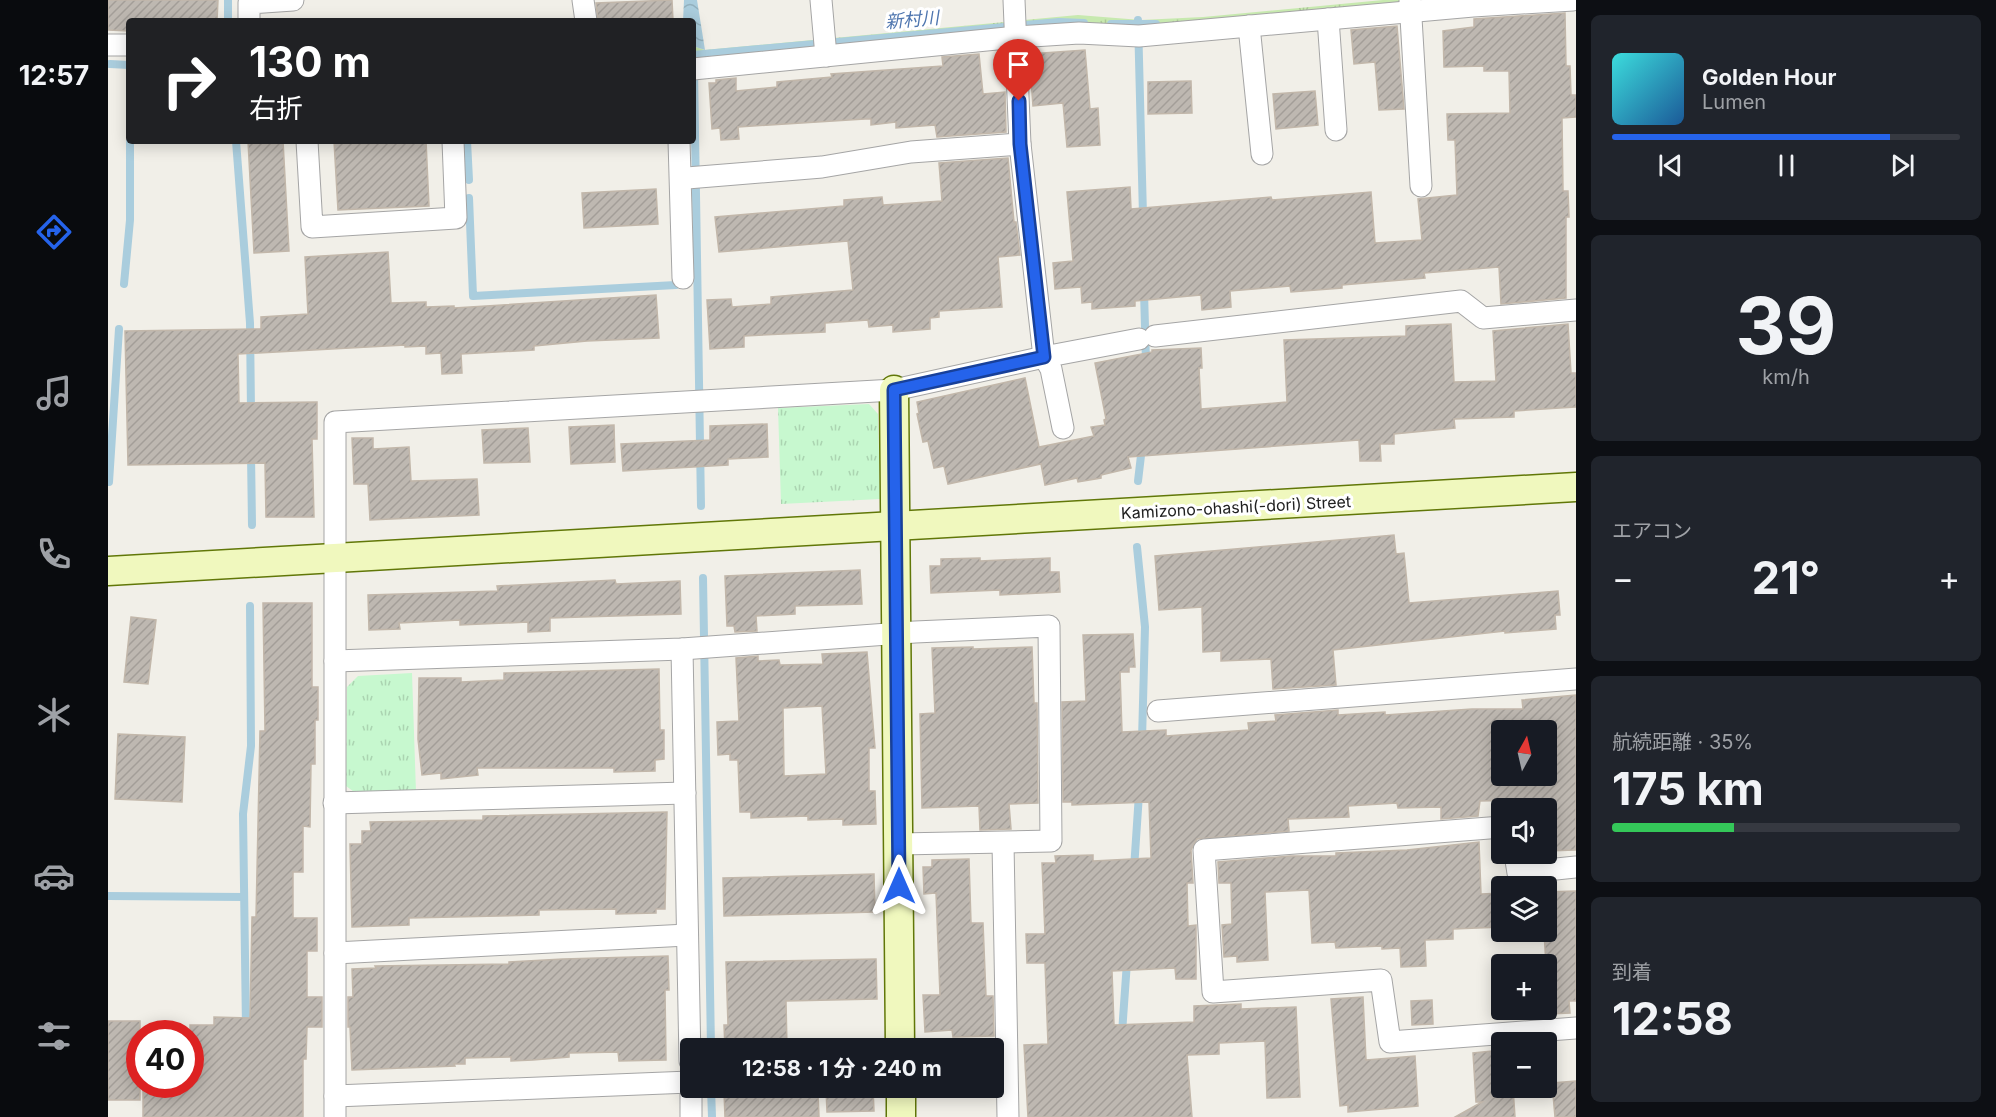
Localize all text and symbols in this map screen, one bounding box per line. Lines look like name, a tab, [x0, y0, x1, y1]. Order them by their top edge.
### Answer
water label: 新村川	[884, 7, 942, 32]
text: 130 m	[249, 36, 371, 87]
pin	[993, 39, 1044, 101]
icon: right	[150, 42, 228, 120]
icon: arrive	[1002, 48, 1035, 81]
text: 12:57	[19, 59, 89, 92]
text: Golden Hour	[1702, 64, 1836, 90]
text: Lumen	[1702, 90, 1766, 114]
text: 右折	[249, 92, 303, 125]
icon: previous	[1654, 149, 1687, 182]
icon: pause	[1770, 149, 1803, 182]
icon: next	[1886, 149, 1919, 182]
icon: directions	[33, 211, 75, 253]
text: 39	[1735, 278, 1837, 373]
text: km/h	[1762, 365, 1810, 389]
icon: music	[33, 372, 75, 414]
street label: Kamizono-ohashi(-dori) Street	[1121, 491, 1351, 523]
text: エアコン	[1612, 519, 1692, 543]
icon: phone	[33, 533, 75, 575]
text: 21°	[1752, 550, 1820, 605]
text: −	[1612, 558, 1634, 598]
text: +	[1938, 558, 1960, 598]
icon: climate	[33, 694, 75, 736]
north arrow	[1491, 720, 1557, 786]
map controls	[1491, 720, 1557, 1098]
text: 航続距離 · 35%	[1612, 730, 1753, 754]
text: 175 km	[1612, 761, 1764, 816]
button: sound	[1491, 798, 1557, 864]
position arrow	[867, 854, 931, 918]
icon: car	[33, 855, 75, 897]
button: layers	[1491, 876, 1557, 942]
button: +	[1491, 954, 1557, 1020]
text: 到着	[1612, 960, 1652, 984]
text: 12:58	[1612, 991, 1733, 1046]
icon: filters	[33, 1015, 75, 1057]
speed limit sign: 40	[126, 1020, 204, 1098]
button: −	[1491, 1032, 1557, 1098]
text: 12:58 · 1 分 · 240 m	[742, 1055, 942, 1081]

